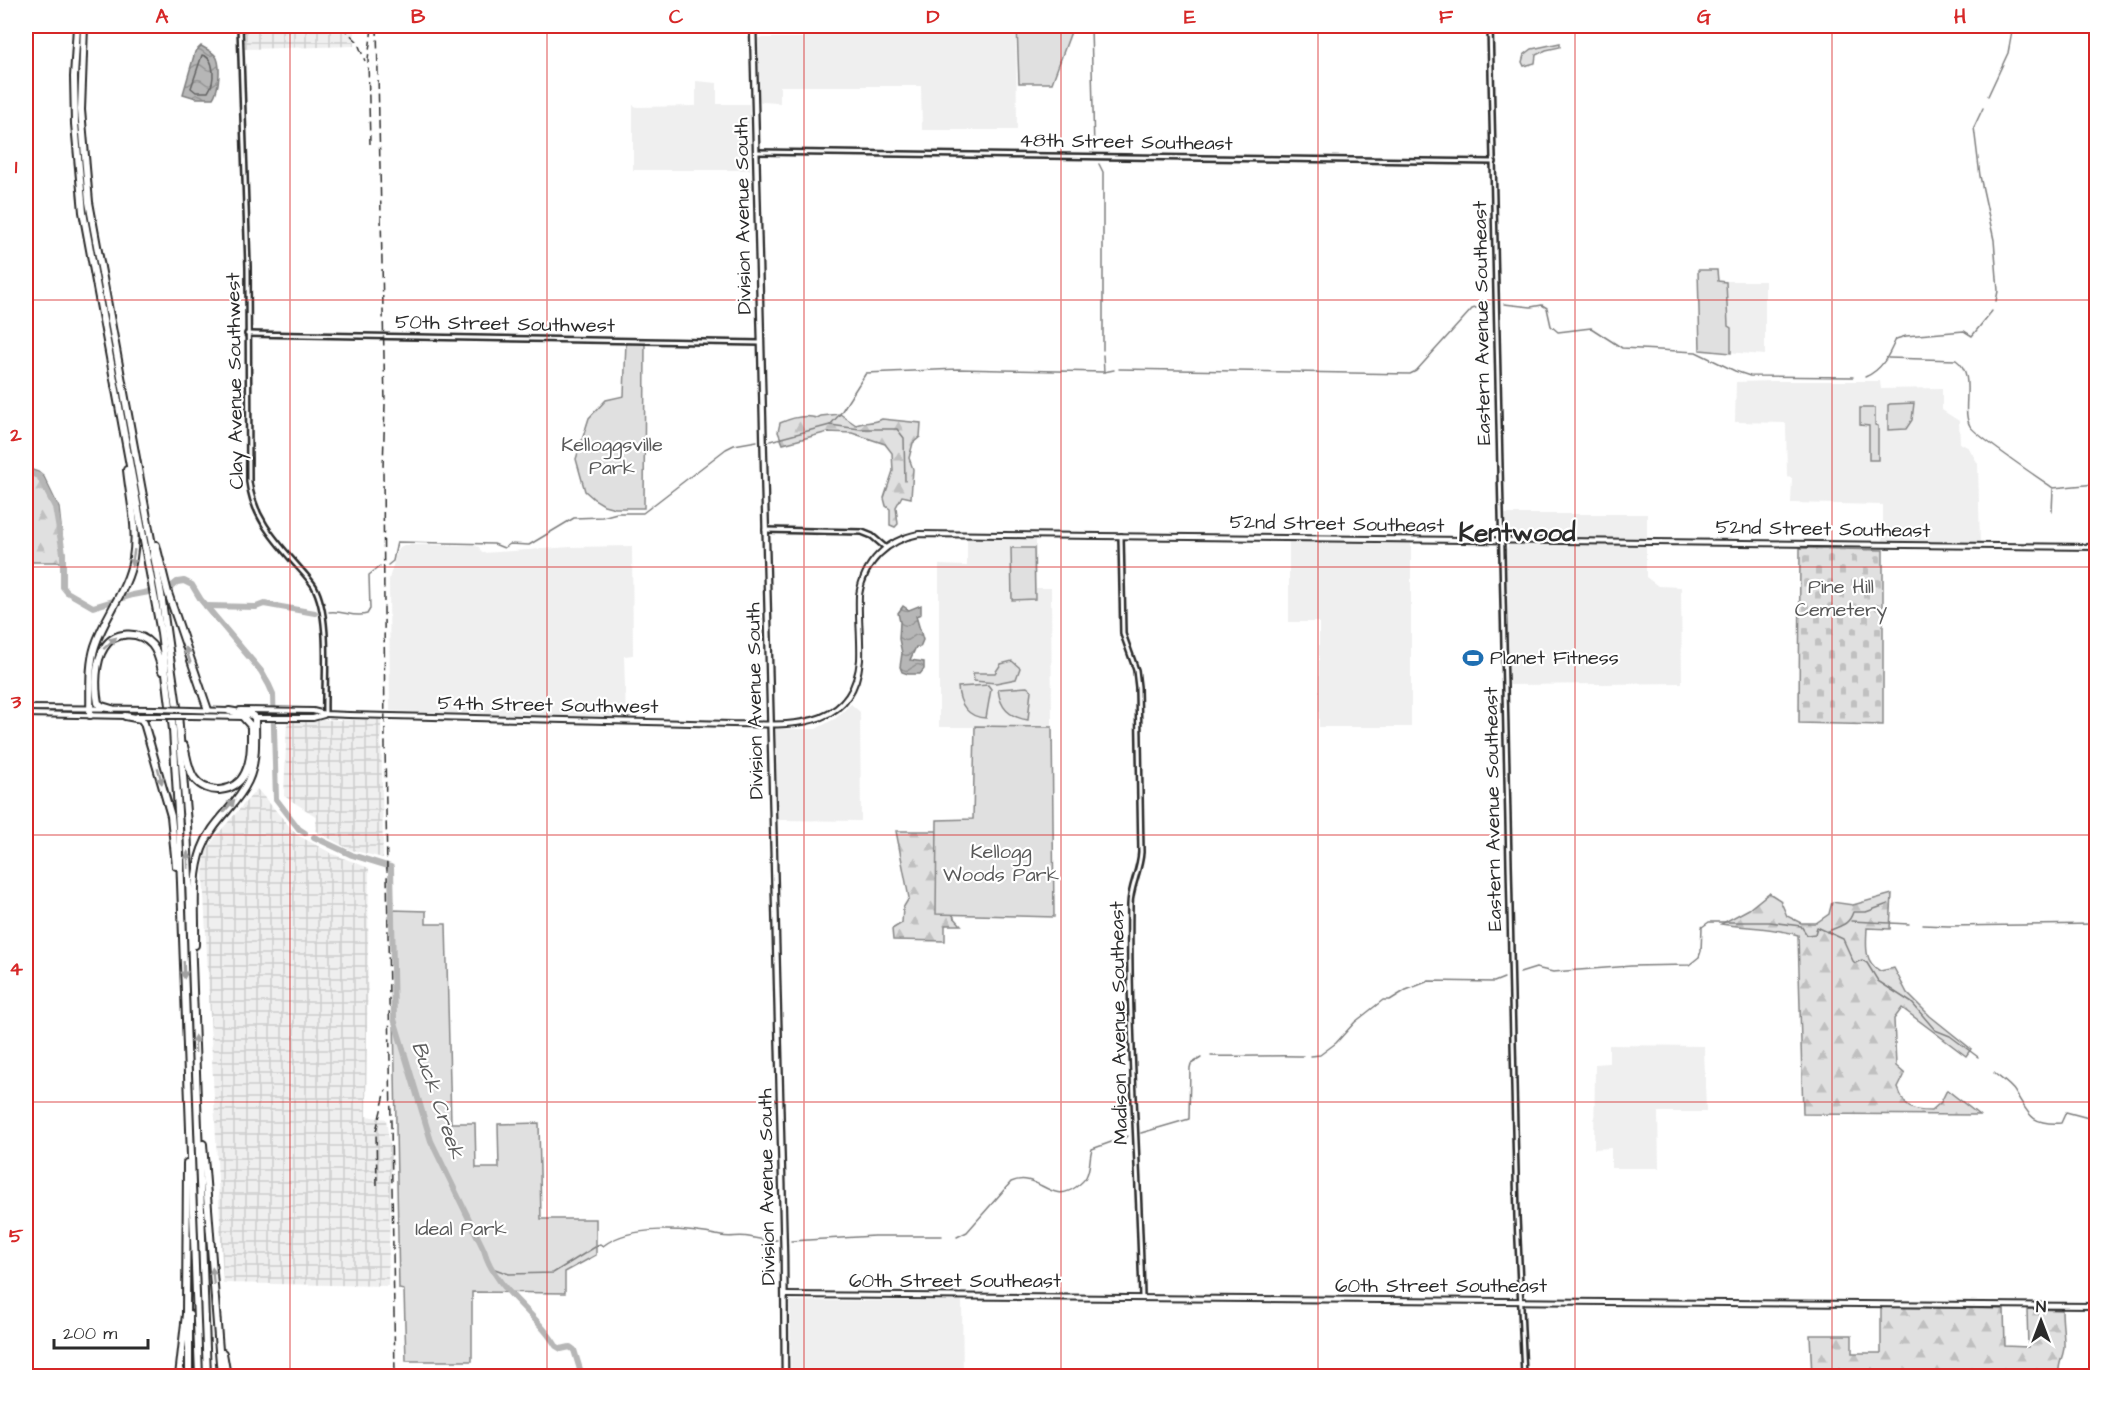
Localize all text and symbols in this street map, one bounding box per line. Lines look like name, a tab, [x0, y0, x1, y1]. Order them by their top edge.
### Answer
text: A	[156, 3, 169, 31]
text: B	[411, 3, 426, 31]
text: C	[669, 3, 684, 31]
text: D	[927, 3, 940, 31]
text: E	[1184, 3, 1196, 31]
text: F	[1439, 3, 1454, 31]
text: G	[1697, 3, 1711, 31]
text: H	[1954, 3, 1966, 31]
street label: Division Avenue South	[727, 117, 759, 315]
street label: 48th Street Southeast	[1019, 126, 1233, 158]
text: 1	[15, 153, 18, 181]
street label: Eastern Avenue Southeast	[1466, 201, 1498, 445]
street label: Clay Avenue Southwest	[219, 272, 252, 490]
street label: 50th Street Southwest	[395, 308, 615, 340]
text: 2	[9, 421, 22, 449]
park label: Kelloggsville Park	[561, 431, 663, 482]
street label: 52nd Street Southeast	[1229, 508, 1445, 540]
street label: 52nd Street Southeast	[1715, 513, 1931, 545]
district label: Kentwood	[1459, 515, 1576, 551]
one-way arrow	[128, 548, 137, 567]
park label: Pine Hill Cemetery	[1795, 573, 1887, 625]
street label: Division Avenue South	[739, 602, 771, 800]
one-way arrow	[102, 637, 117, 650]
place label: Planet Fitness	[1490, 644, 1619, 672]
one-way arrow	[183, 646, 192, 664]
sports icon: Planet Fitness	[1461, 646, 1485, 670]
street label: Eastern Avenue Southeast	[1477, 687, 1509, 931]
text: 3	[10, 688, 22, 716]
street label: 54th Street Southwest	[437, 689, 659, 721]
one-way arrow	[155, 767, 165, 785]
one-way arrow	[222, 799, 236, 814]
park label: Kellogg Woods Park	[943, 838, 1059, 889]
one-way arrow	[184, 851, 193, 870]
street label: Madison Avenue Southeast	[1103, 901, 1135, 1145]
text: 4	[9, 955, 23, 983]
one-way arrow	[180, 960, 189, 979]
one-way arrow	[191, 1034, 200, 1053]
water label: Buck Creek	[404, 1037, 472, 1164]
street label: Division Avenue South	[751, 1088, 783, 1286]
park label: Ideal Park	[415, 1215, 507, 1243]
text: 5	[9, 1222, 24, 1250]
one-way arrow	[208, 1267, 218, 1286]
street label: 60th Street Southeast	[849, 1267, 1061, 1295]
street label: 60th Street Southeast	[1335, 1272, 1547, 1300]
north arrow	[2011, 1291, 2071, 1351]
text: N	[2036, 1296, 2046, 1318]
scale bar	[54, 1312, 148, 1350]
text: 200 m	[63, 1321, 117, 1346]

